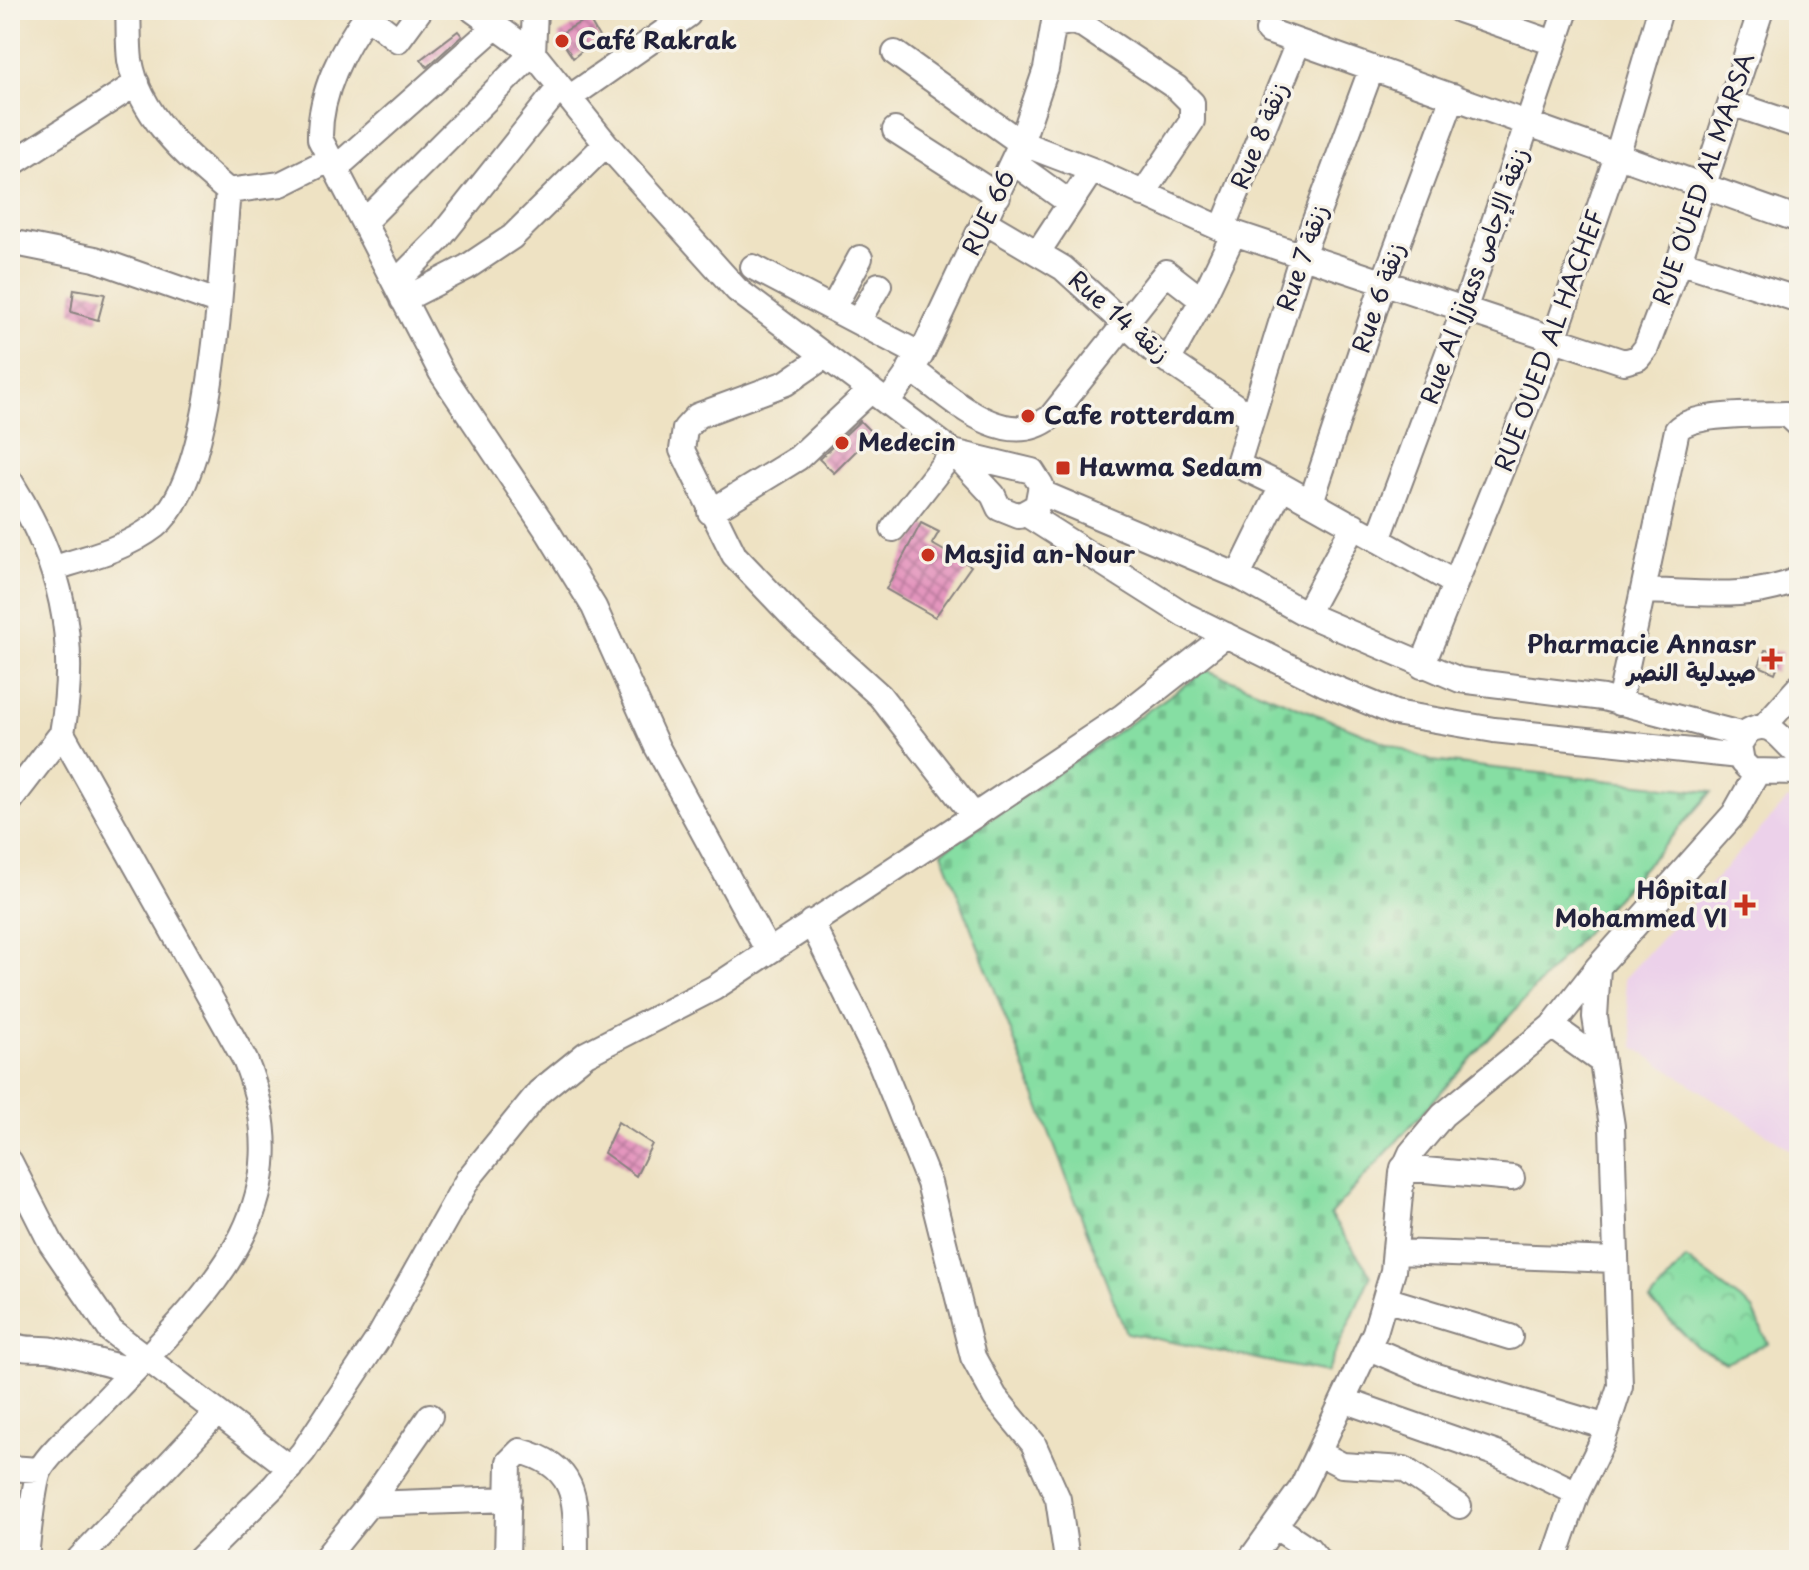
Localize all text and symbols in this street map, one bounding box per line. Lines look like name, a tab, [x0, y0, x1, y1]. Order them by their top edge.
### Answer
place label: Café Rakrak	[578, 21, 737, 57]
marker: Café Rakrak	[553, 32, 571, 50]
street label: RUE OUED AL MARSA	[1642, 47, 1762, 310]
street label: Rue 8 زنقة	[1220, 76, 1296, 194]
street label: Rue Al Ijjass زنقة الإجاص	[1410, 142, 1536, 409]
street label: RUE 66	[952, 163, 1023, 261]
street label: Rue 7 زنقة	[1266, 199, 1336, 316]
street label: RUE OUED AL HACHEF	[1484, 204, 1612, 476]
street label: Rue 6 زنقة	[1341, 237, 1413, 357]
street label: Rue 14 زنقة	[1062, 261, 1179, 370]
place label: Cafe rotterdam	[1044, 396, 1235, 432]
marker: Cafe rotterdam	[1019, 407, 1037, 425]
place label: Medecin	[858, 423, 956, 459]
marker: Medecin	[833, 434, 851, 452]
place label: Hawma Sedam	[1079, 448, 1263, 484]
marker: Hawma Sedam	[1054, 459, 1072, 477]
place label: Masjid an-Nour	[944, 535, 1136, 571]
marker: Masjid an-Nour	[919, 546, 937, 564]
place label: Pharmacie Annasr صيدلية النصر	[1527, 625, 1757, 689]
marker: Pharmacie Annasr صيدلية النصر	[1763, 650, 1781, 668]
place label: Hôpital Mohammed VI	[1555, 871, 1727, 935]
marker: Hôpital Mohammed VI	[1734, 894, 1756, 916]

